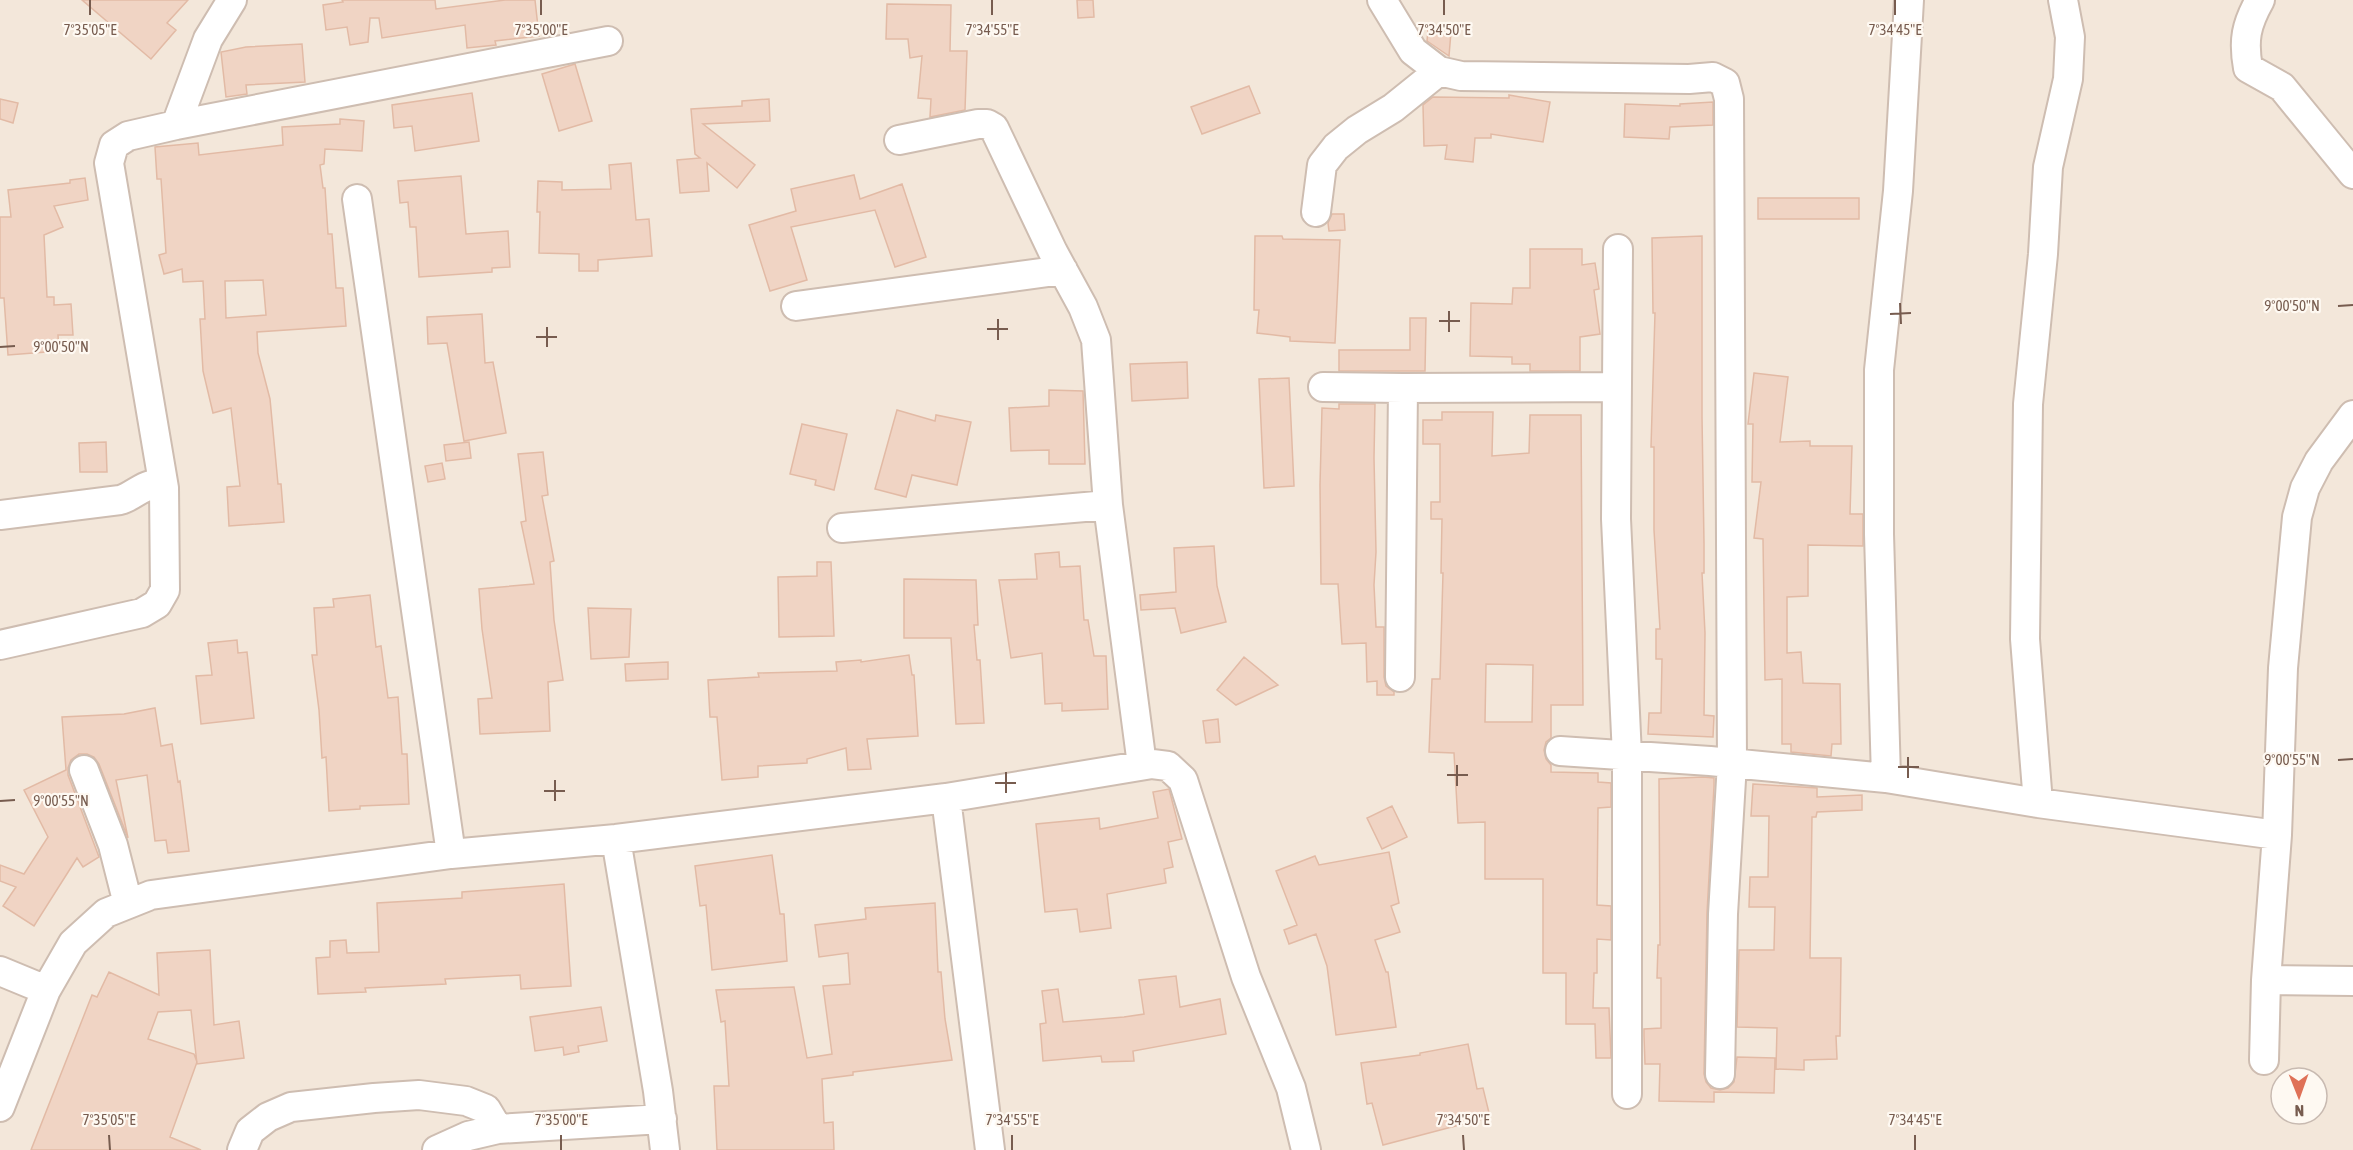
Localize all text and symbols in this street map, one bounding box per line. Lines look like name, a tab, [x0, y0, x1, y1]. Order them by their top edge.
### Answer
text: 7°35'05"E	[63, 21, 117, 38]
text: 7°35'00"E	[514, 21, 568, 38]
text: 7°34'55"E	[965, 21, 1019, 38]
text: 7°34'50"E	[1417, 21, 1471, 38]
text: 7°34'45"E	[1868, 21, 1922, 38]
text: 9°00'50"N	[2264, 297, 2320, 314]
text: 9°00'50"N	[33, 338, 89, 355]
text: 9°00'55"N	[2264, 751, 2320, 768]
text: 9°00'55"N	[33, 792, 89, 809]
north arrow	[2269, 1066, 2329, 1126]
text: N	[2294, 1102, 2304, 1120]
text: 7°35'05"E	[82, 1111, 136, 1128]
text: 7°35'00"E	[534, 1111, 588, 1128]
text: 7°34'55"E	[985, 1111, 1039, 1128]
text: 7°34'50"E	[1436, 1111, 1490, 1128]
text: 7°34'45"E	[1888, 1111, 1942, 1128]

